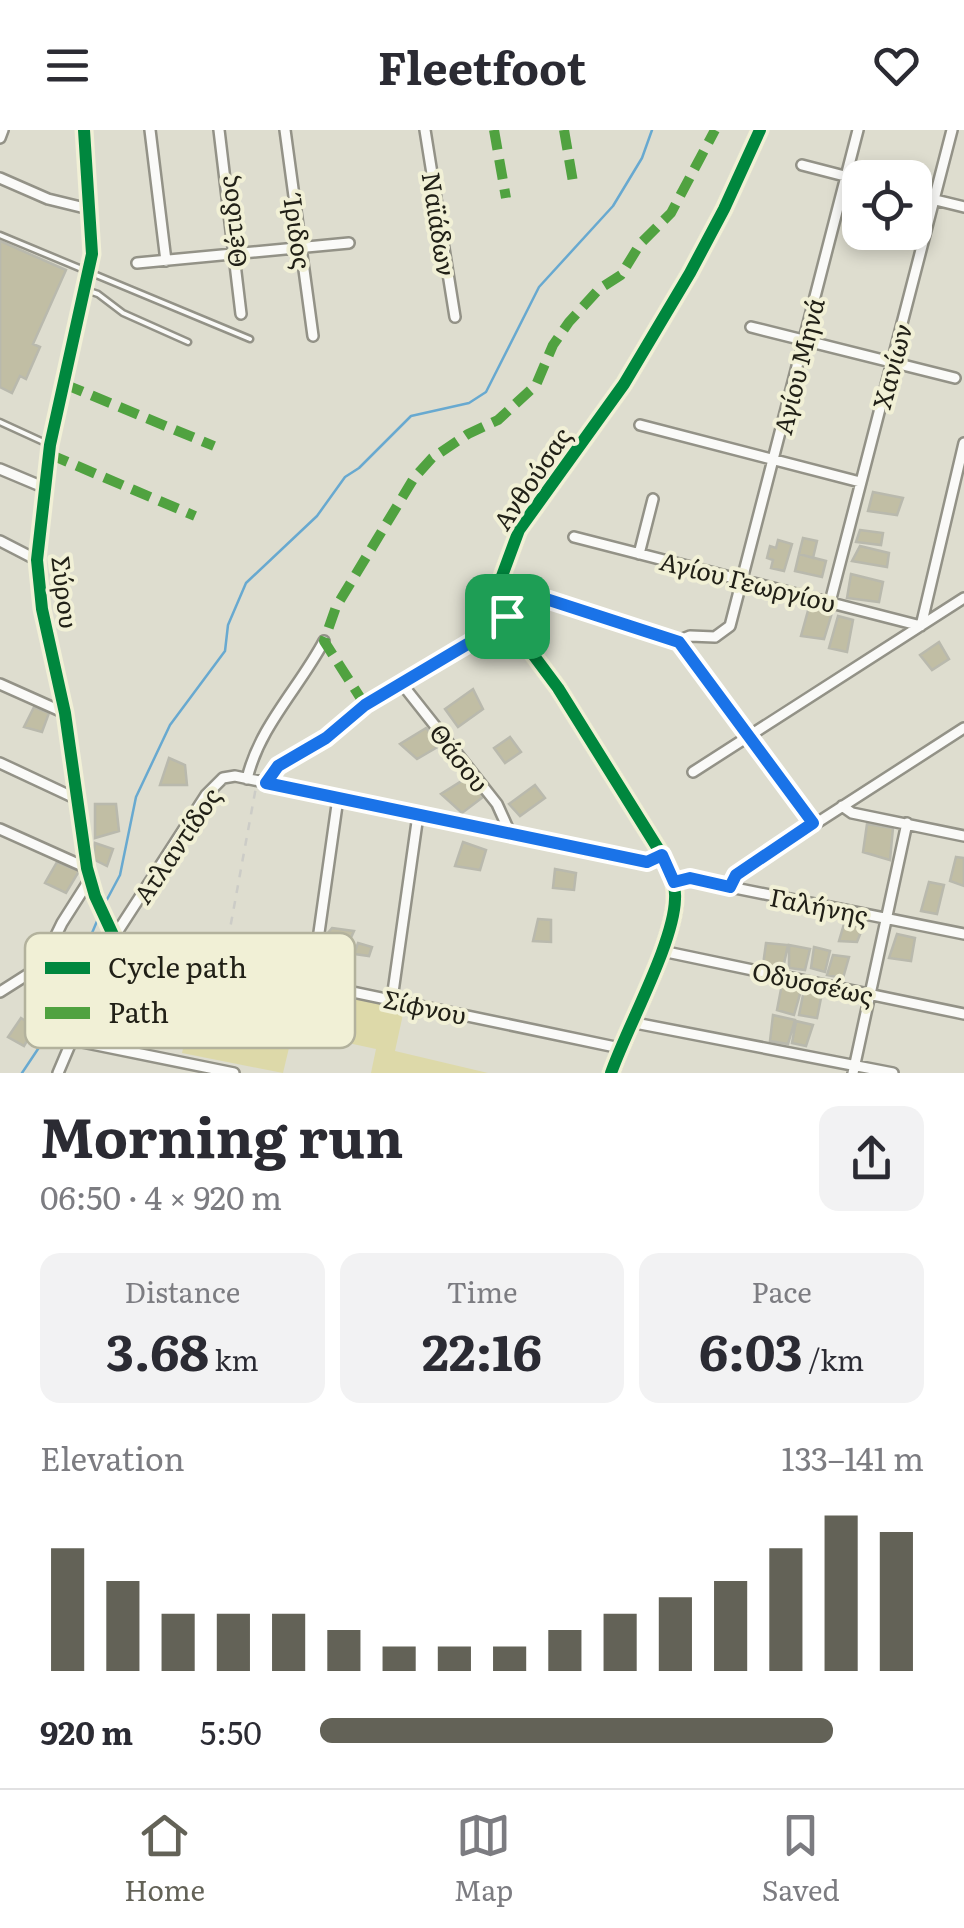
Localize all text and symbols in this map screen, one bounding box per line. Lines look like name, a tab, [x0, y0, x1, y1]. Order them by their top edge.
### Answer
text: Fleetfoot	[378, 32, 586, 99]
icon: menu	[40, 38, 95, 93]
icon: heart	[869, 38, 924, 93]
map controls	[842, 160, 932, 250]
button: locate	[842, 160, 932, 250]
street label: Ναϊάδων	[414, 169, 466, 279]
street label: Θέτιδος	[207, 174, 255, 270]
street label: Ίριδος	[275, 190, 322, 271]
street label: Αγίου Μηνά	[763, 294, 833, 438]
street label: Χανίων	[862, 319, 920, 413]
street label: Ανθούσας	[483, 419, 579, 537]
street label: Αγίου Γεωργίου	[656, 541, 840, 621]
street label: Σύρου	[43, 553, 89, 631]
pin	[465, 574, 550, 659]
icon: arrive	[480, 589, 535, 644]
street label: Θάσου	[421, 715, 499, 799]
street label: Ατλαντίδος	[123, 779, 229, 911]
street label: Γαλήνης	[767, 877, 871, 933]
legend	[25, 933, 355, 1048]
text: Cycle path	[108, 945, 247, 987]
street label: Οδυσσέως	[749, 951, 877, 1013]
street label: Σίφνου	[380, 979, 470, 1033]
text: Path	[108, 990, 169, 1032]
text: Morning run	[40, 1093, 403, 1175]
button: share	[819, 1106, 924, 1211]
text: 06:50 · 4 × 920 m	[40, 1172, 282, 1220]
text: Distance	[124, 1270, 240, 1312]
text: Time	[446, 1270, 518, 1312]
text: Pace	[752, 1270, 812, 1312]
text: 3.68	[106, 1312, 209, 1386]
text: 22:16	[422, 1312, 542, 1386]
text: 6:03	[699, 1312, 803, 1386]
text: km	[209, 1338, 259, 1380]
text: /km	[803, 1338, 864, 1380]
text: Elevation	[40, 1433, 185, 1481]
text: 133–141 m	[781, 1433, 924, 1481]
text: 920 m	[40, 1707, 133, 1755]
text: 5:50	[200, 1707, 262, 1755]
tab: Home	[124, 1808, 205, 1910]
tab: Map	[454, 1808, 513, 1910]
tab: Saved	[762, 1808, 840, 1910]

